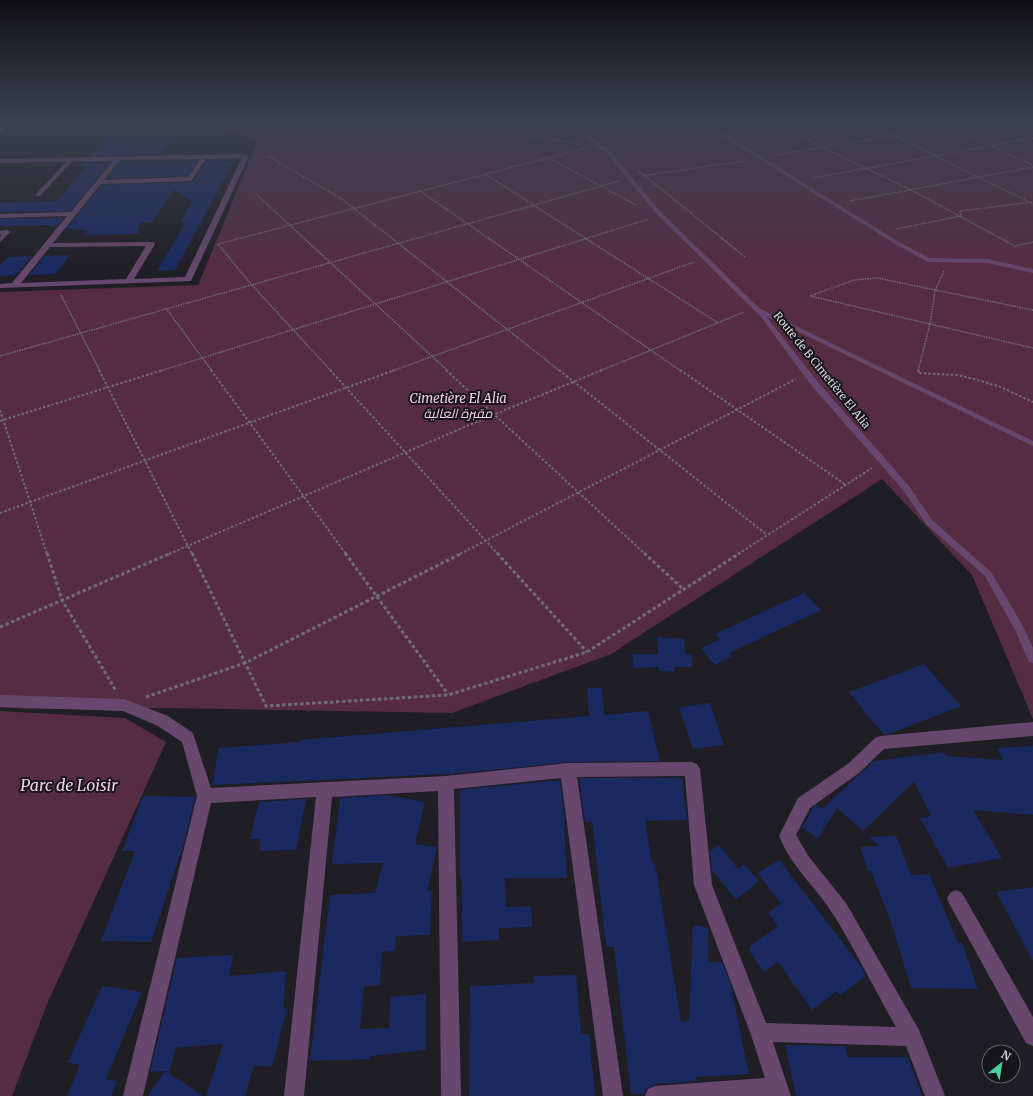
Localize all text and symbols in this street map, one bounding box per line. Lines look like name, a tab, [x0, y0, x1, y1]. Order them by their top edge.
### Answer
street label: Route de B Cimetière El Alia	[771, 309, 873, 431]
park label: Cimetière El Alia مقبرة العالية	[409, 390, 507, 422]
park label: Parc de Loisir	[20, 775, 118, 795]
north arrow	[981, 1044, 1021, 1084]
text: N	[999, 1047, 1014, 1064]

